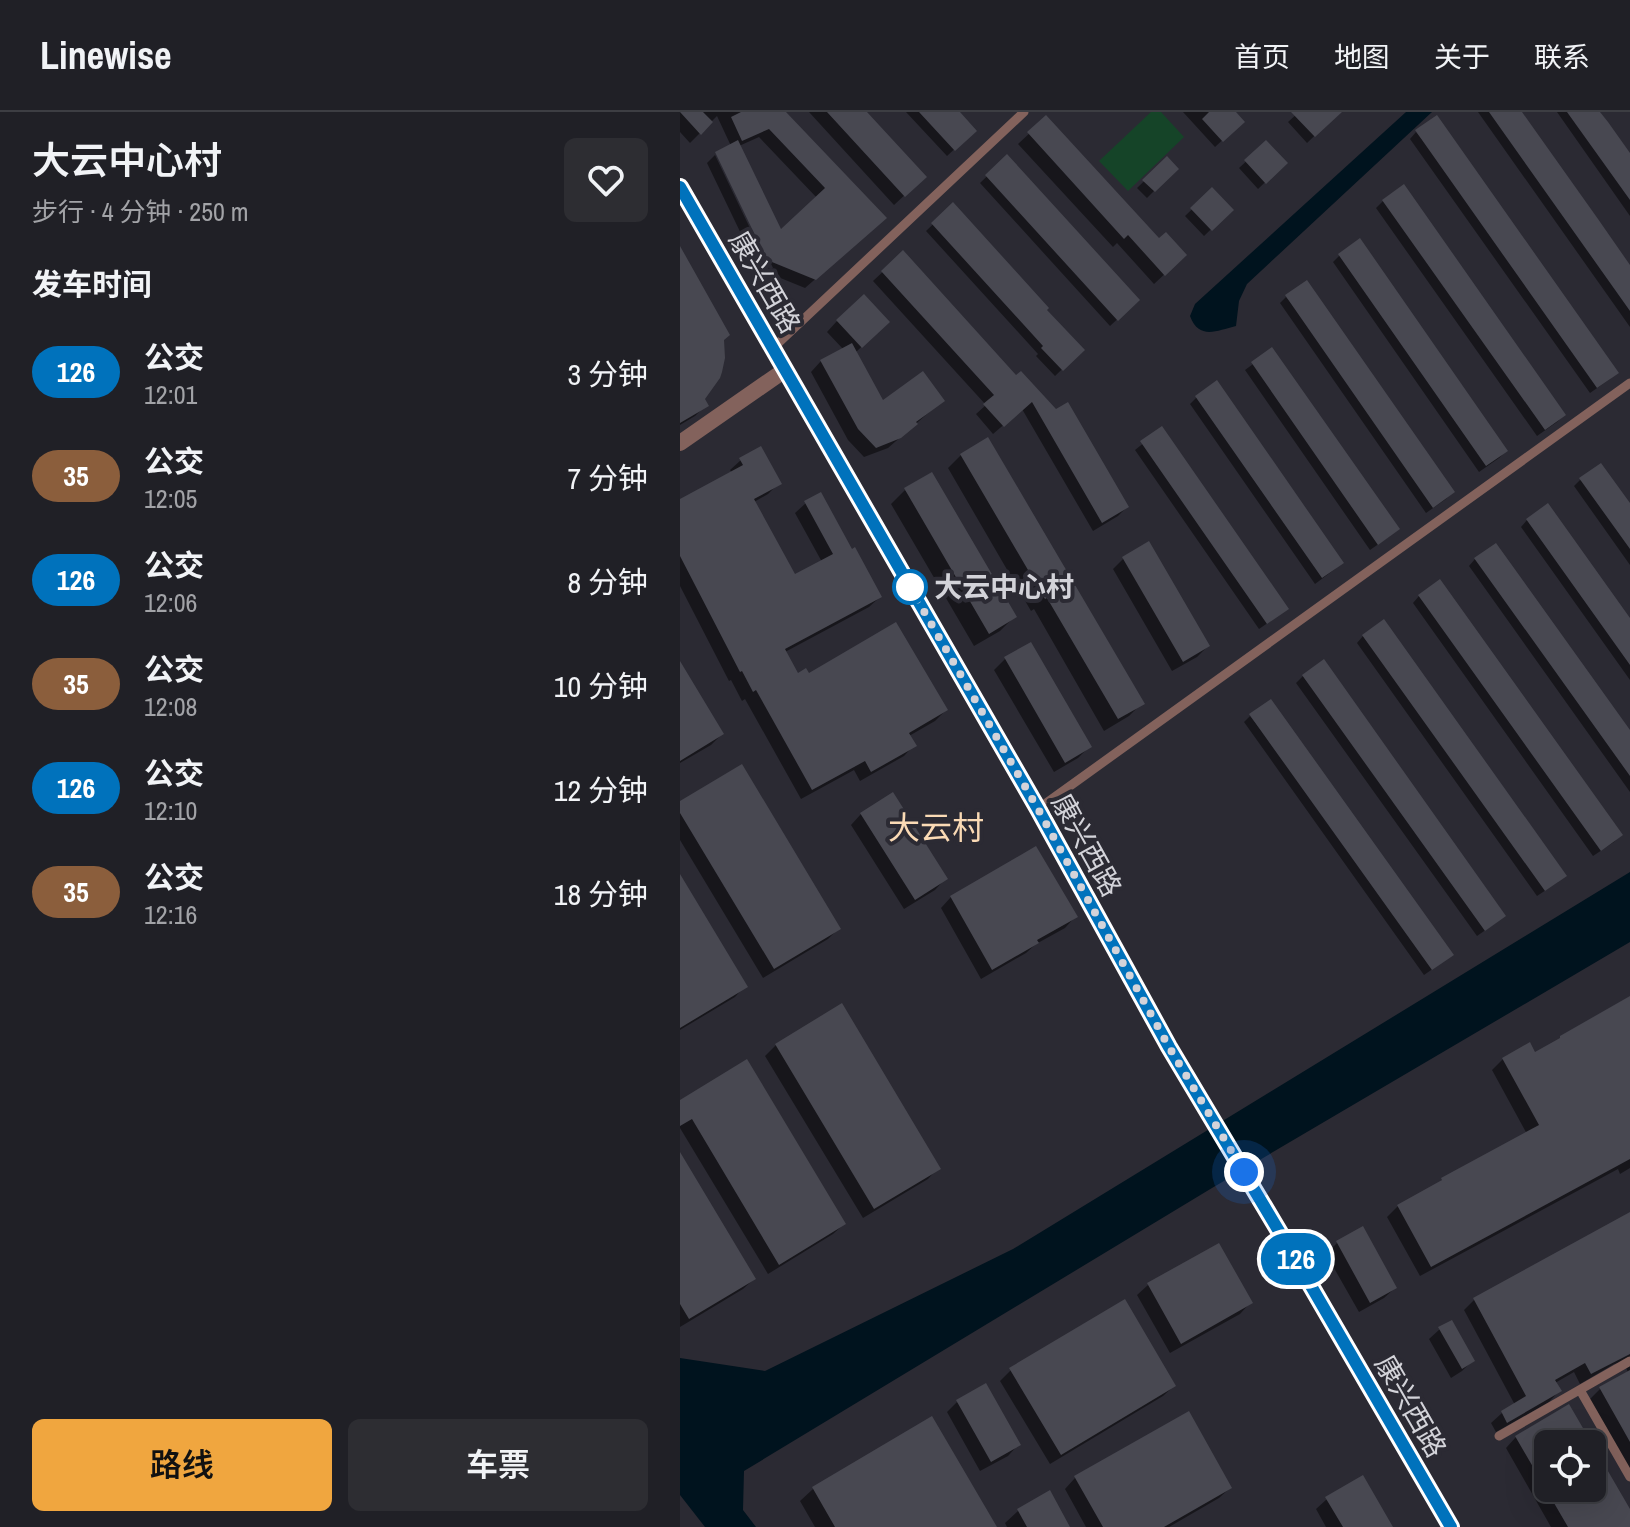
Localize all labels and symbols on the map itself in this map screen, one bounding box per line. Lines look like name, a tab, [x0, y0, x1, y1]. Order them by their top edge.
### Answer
street label: 康兴西路	[721, 224, 809, 340]
place label: 大云中心村	[934, 568, 1074, 606]
marker: 大云中心村	[893, 570, 927, 604]
street label: 康兴西路	[1043, 787, 1131, 903]
district label: 大云村	[888, 806, 984, 849]
your location	[1224, 1152, 1264, 1192]
line badge: 126	[1250, 1233, 1342, 1285]
street label: 康兴西路	[1367, 1348, 1455, 1464]

